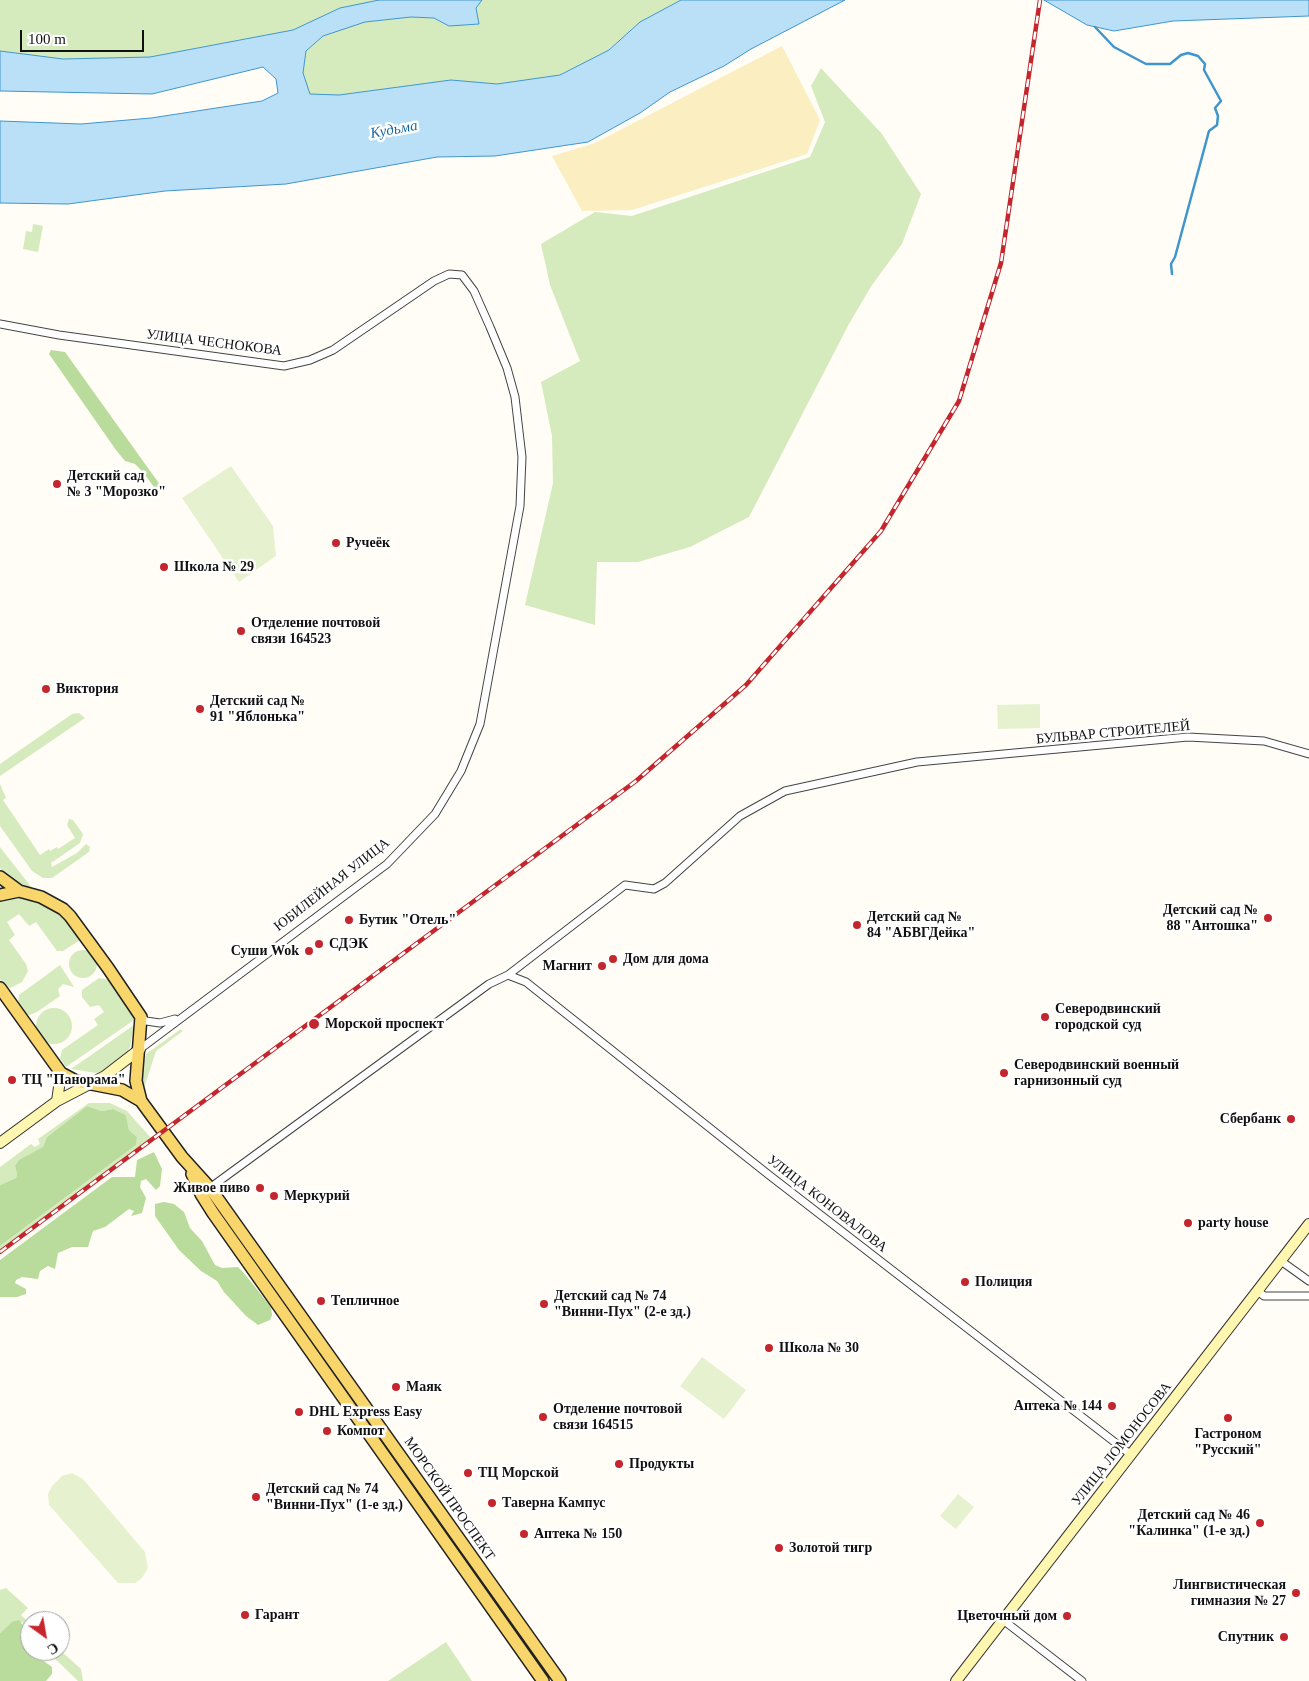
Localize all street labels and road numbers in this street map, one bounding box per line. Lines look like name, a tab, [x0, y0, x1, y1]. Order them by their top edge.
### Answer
street label: УЛИЦА ЧЕСНОКОВА	[145, 326, 283, 360]
street label: БУЛЬВАР СТРОИТЕЛЕЙ	[1035, 718, 1191, 748]
street label: ЮБИЛЕЙНАЯ УЛИЦА	[271, 835, 393, 935]
street label: УЛИЦА КОНОВАЛОВА	[764, 1152, 890, 1256]
street label: УЛИЦА ЛОМОНОСОВА	[1069, 1379, 1175, 1509]
street label: МОРСКОЙ ПРОСПЕКТ	[400, 1434, 498, 1564]

